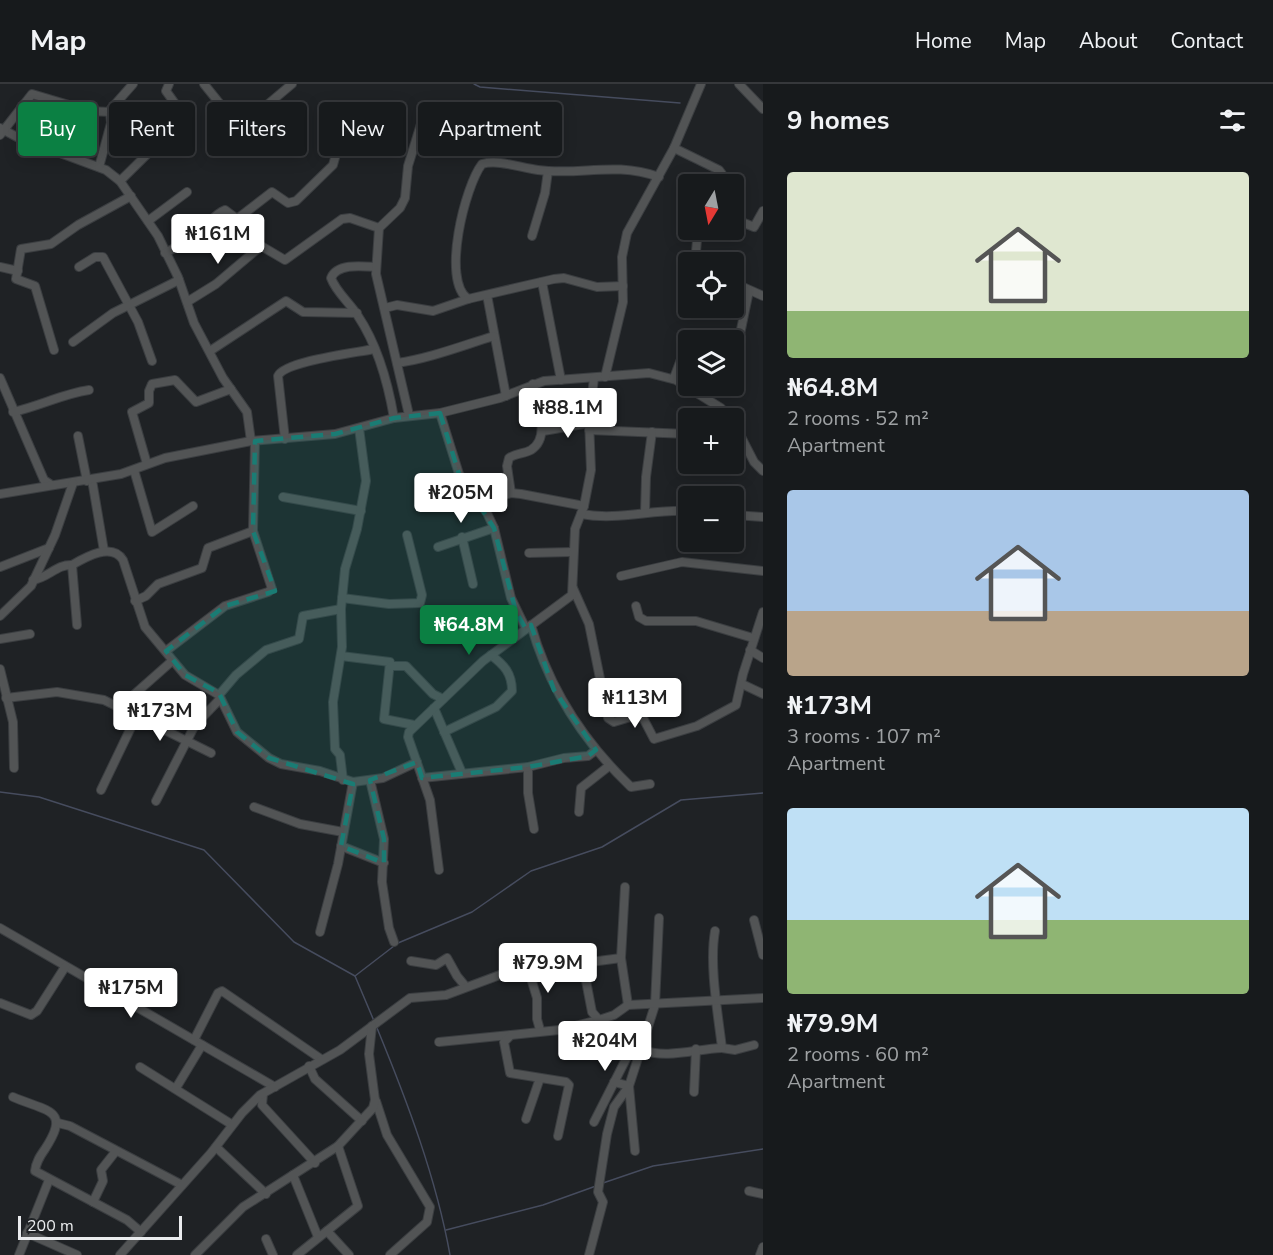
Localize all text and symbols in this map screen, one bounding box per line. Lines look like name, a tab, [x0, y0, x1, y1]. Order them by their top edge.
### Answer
text: Map	[30, 22, 86, 60]
text: Home	[915, 27, 972, 55]
text: Map	[1005, 27, 1046, 55]
text: About	[1079, 27, 1137, 55]
text: Contact	[1170, 27, 1243, 55]
chip: Buy	[18, 102, 97, 156]
chip: Rent	[109, 102, 195, 156]
chip: Filters	[207, 102, 307, 156]
chip: New	[319, 102, 406, 156]
chip: Apartment	[418, 102, 562, 156]
text: 9 homes	[787, 103, 889, 138]
icon: filters	[1216, 104, 1249, 137]
north arrow	[678, 174, 744, 240]
map controls	[678, 174, 744, 552]
icon: home	[964, 211, 1072, 319]
pin: ₦161M	[176, 214, 260, 265]
text: ₦161M	[185, 220, 251, 247]
button: locate	[678, 252, 744, 318]
button: layers	[678, 330, 744, 396]
text: ₦64.8M	[787, 370, 878, 405]
pin: ₦88.1M	[519, 388, 617, 439]
text: ₦88.1M	[533, 394, 603, 421]
text: 2 rooms · 52 m²	[787, 405, 929, 432]
button: +	[678, 408, 744, 474]
text: Apartment	[787, 432, 885, 459]
pin: ₦205M	[419, 473, 503, 524]
text: ₦205M	[428, 479, 494, 506]
button: −	[678, 486, 744, 552]
icon: home	[964, 529, 1072, 637]
pin: ₦64.8M	[420, 605, 518, 656]
text: ₦64.8M	[434, 611, 504, 638]
pin: ₦113M	[593, 678, 677, 729]
text: ₦113M	[602, 684, 668, 711]
text: ₦173M	[787, 688, 872, 723]
pin: ₦173M	[118, 691, 202, 742]
text: ₦173M	[127, 697, 193, 724]
text: 3 rooms · 107 m²	[787, 723, 941, 750]
text: Apartment	[787, 750, 885, 777]
icon: home	[964, 847, 1072, 955]
pin: ₦79.9M	[499, 943, 597, 994]
text: ₦79.9M	[513, 949, 583, 976]
pin: ₦175M	[89, 968, 173, 1019]
text: ₦175M	[98, 974, 164, 1001]
text: ₦79.9M	[787, 1006, 878, 1041]
pin: ₦204M	[563, 1021, 647, 1072]
text: ₦204M	[572, 1027, 638, 1054]
text: 2 rooms · 60 m²	[787, 1041, 929, 1068]
text: Apartment	[787, 1068, 885, 1095]
scale bar	[18, 1213, 182, 1240]
text: 200 m	[27, 1215, 74, 1237]

